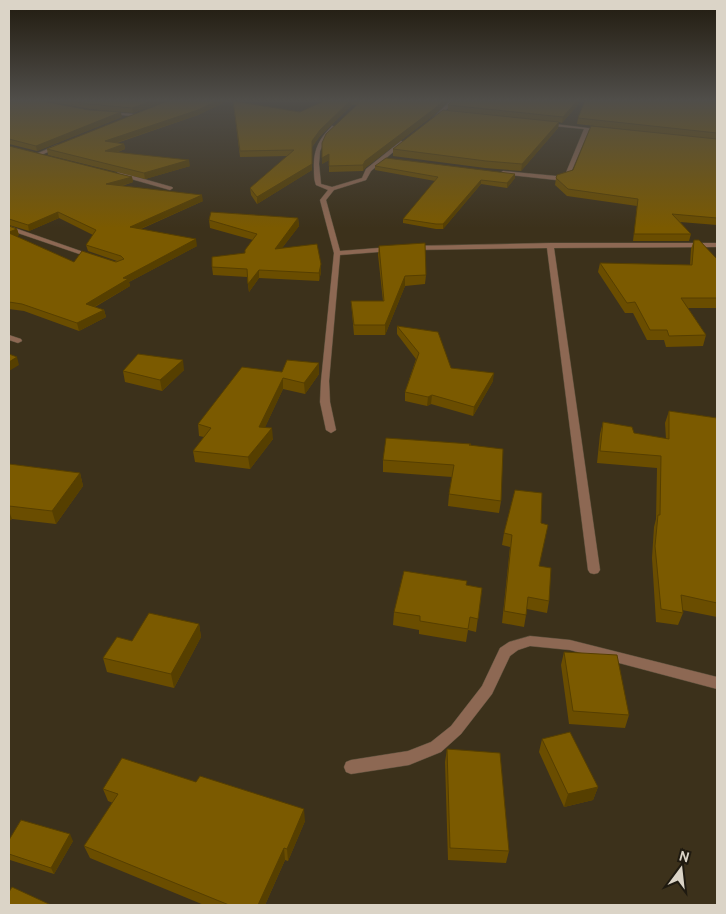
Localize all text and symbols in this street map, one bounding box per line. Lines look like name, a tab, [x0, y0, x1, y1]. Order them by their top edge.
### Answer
north arrow	[656, 844, 706, 894]
text: N	[677, 846, 691, 866]

